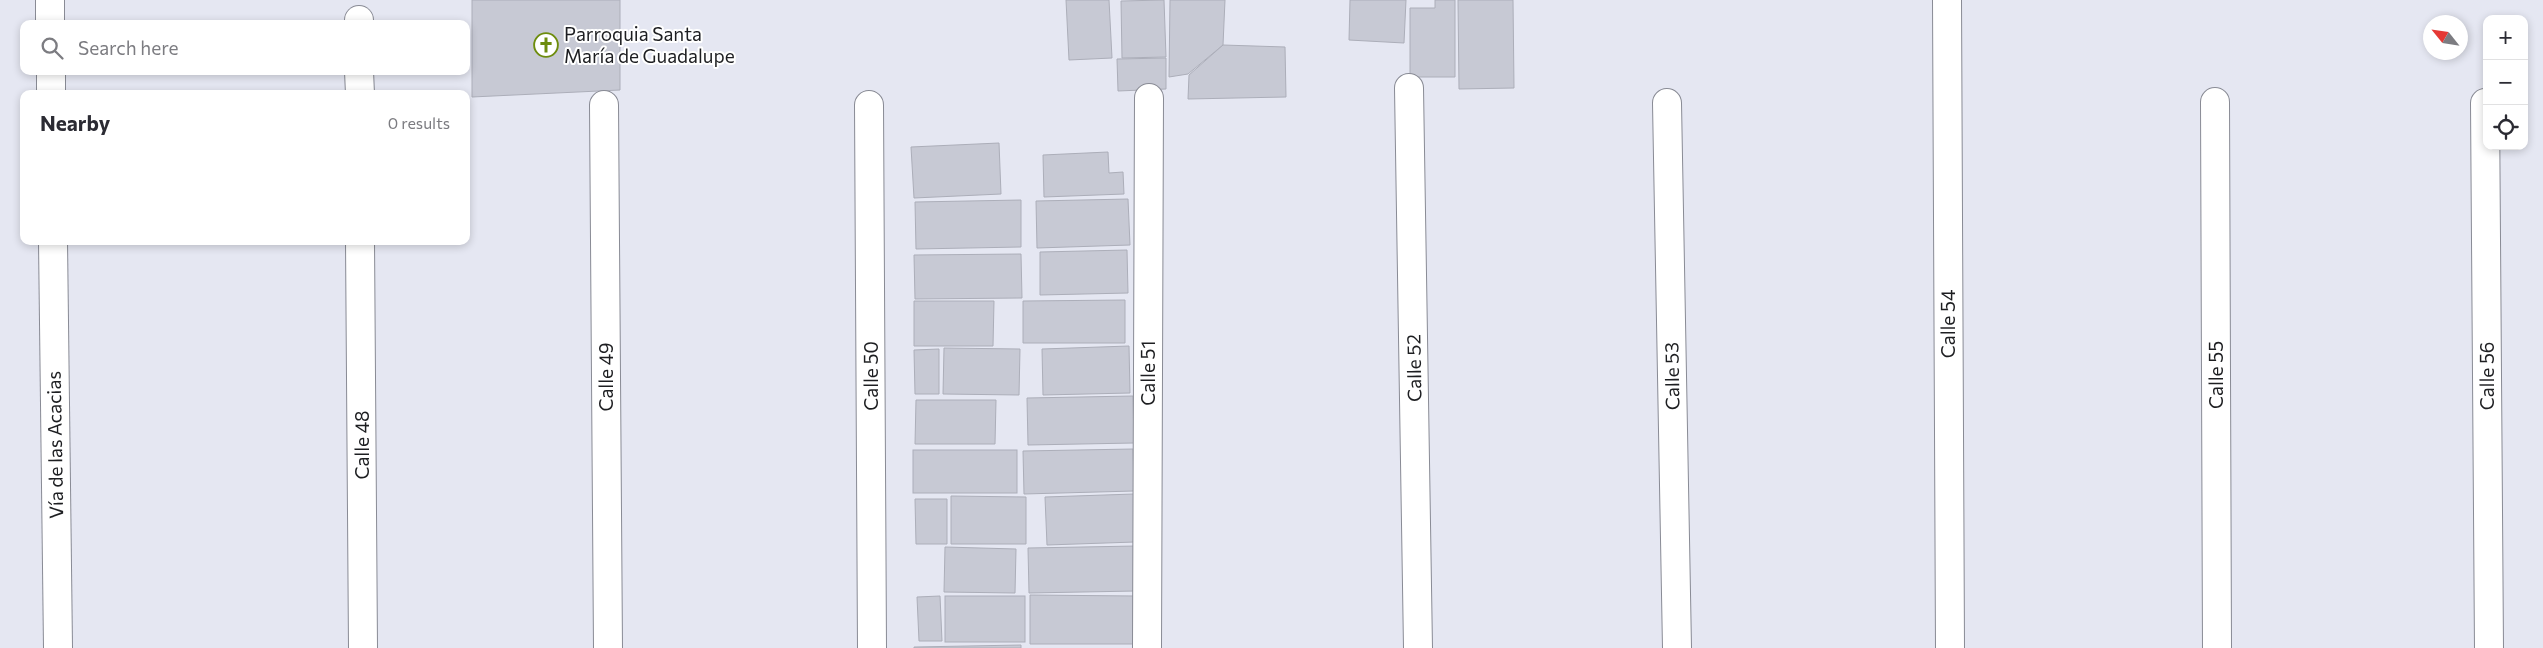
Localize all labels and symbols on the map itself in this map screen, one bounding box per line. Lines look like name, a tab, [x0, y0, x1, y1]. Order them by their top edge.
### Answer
north arrow	[2423, 15, 2468, 60]
place label: Parroquia Santa María de Guadalupe	[564, 22, 735, 67]
church icon: Parroquia Santa María de Guadalupe	[533, 32, 559, 58]
street label: Calle 54	[1936, 290, 1959, 358]
street label: Calle 52	[1401, 334, 1426, 402]
street label: Calle 51	[1136, 340, 1159, 406]
street label: Calle 50	[859, 341, 882, 411]
street label: Calle 55	[2204, 341, 2227, 409]
street label: Calle 49	[594, 342, 617, 412]
street label: Calle 53	[1659, 342, 1684, 410]
street label: Calle 56	[2475, 342, 2498, 410]
street label: Vía de las Acacias	[42, 371, 67, 519]
street label: Calle 48	[350, 410, 373, 480]

